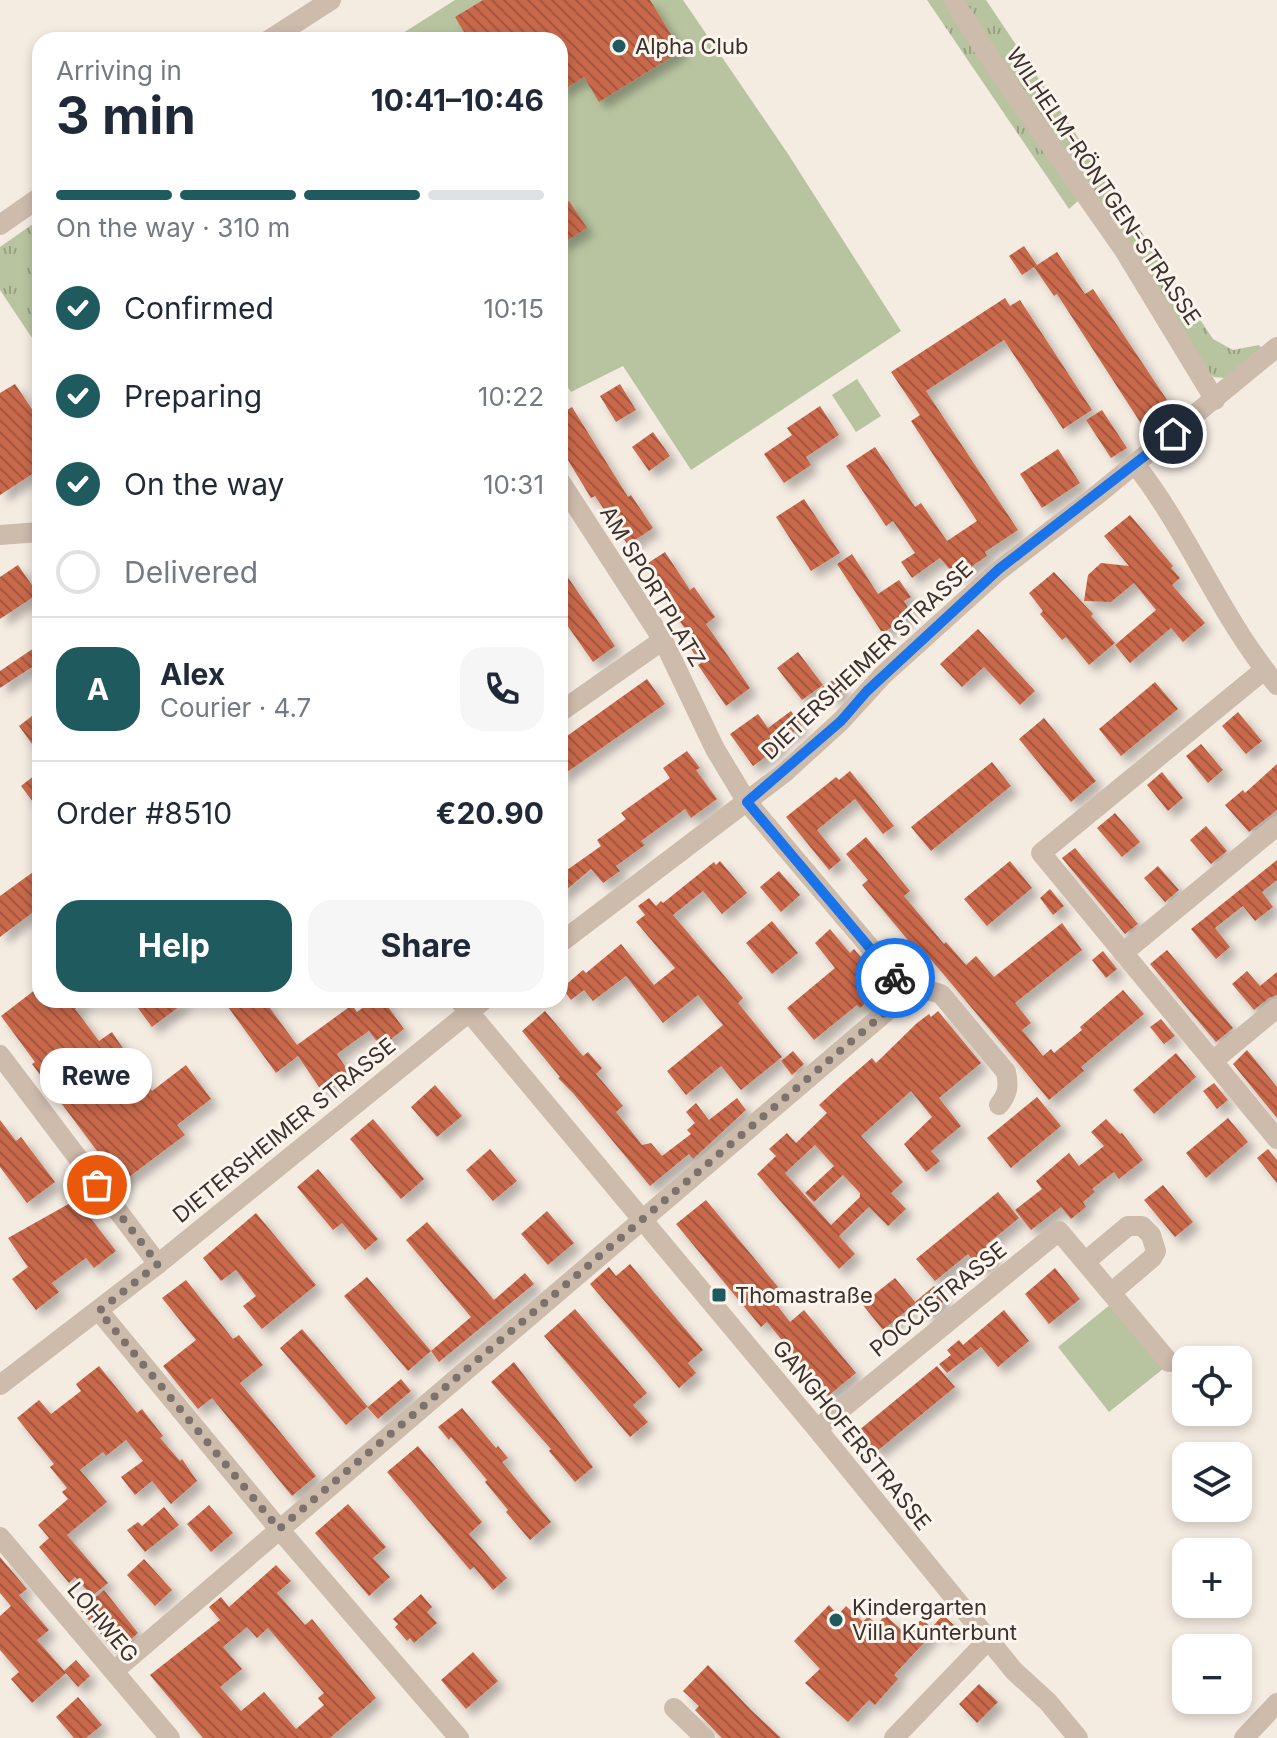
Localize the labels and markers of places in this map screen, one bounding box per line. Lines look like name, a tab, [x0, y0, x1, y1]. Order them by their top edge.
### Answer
place label: Alpha Club	[635, 33, 748, 59]
marker: Alpha Club	[610, 37, 628, 55]
pin	[1139, 400, 1207, 468]
callout: Rewe	[41, 1049, 153, 1105]
pin	[63, 1151, 131, 1219]
place label: Thomastraße	[735, 1282, 873, 1308]
marker: Thomastraße	[710, 1286, 728, 1304]
place label: Kindergarten Villa Kunterbunt	[852, 1594, 1017, 1645]
marker: Kindergarten Villa Kunterbunt	[827, 1611, 845, 1629]

